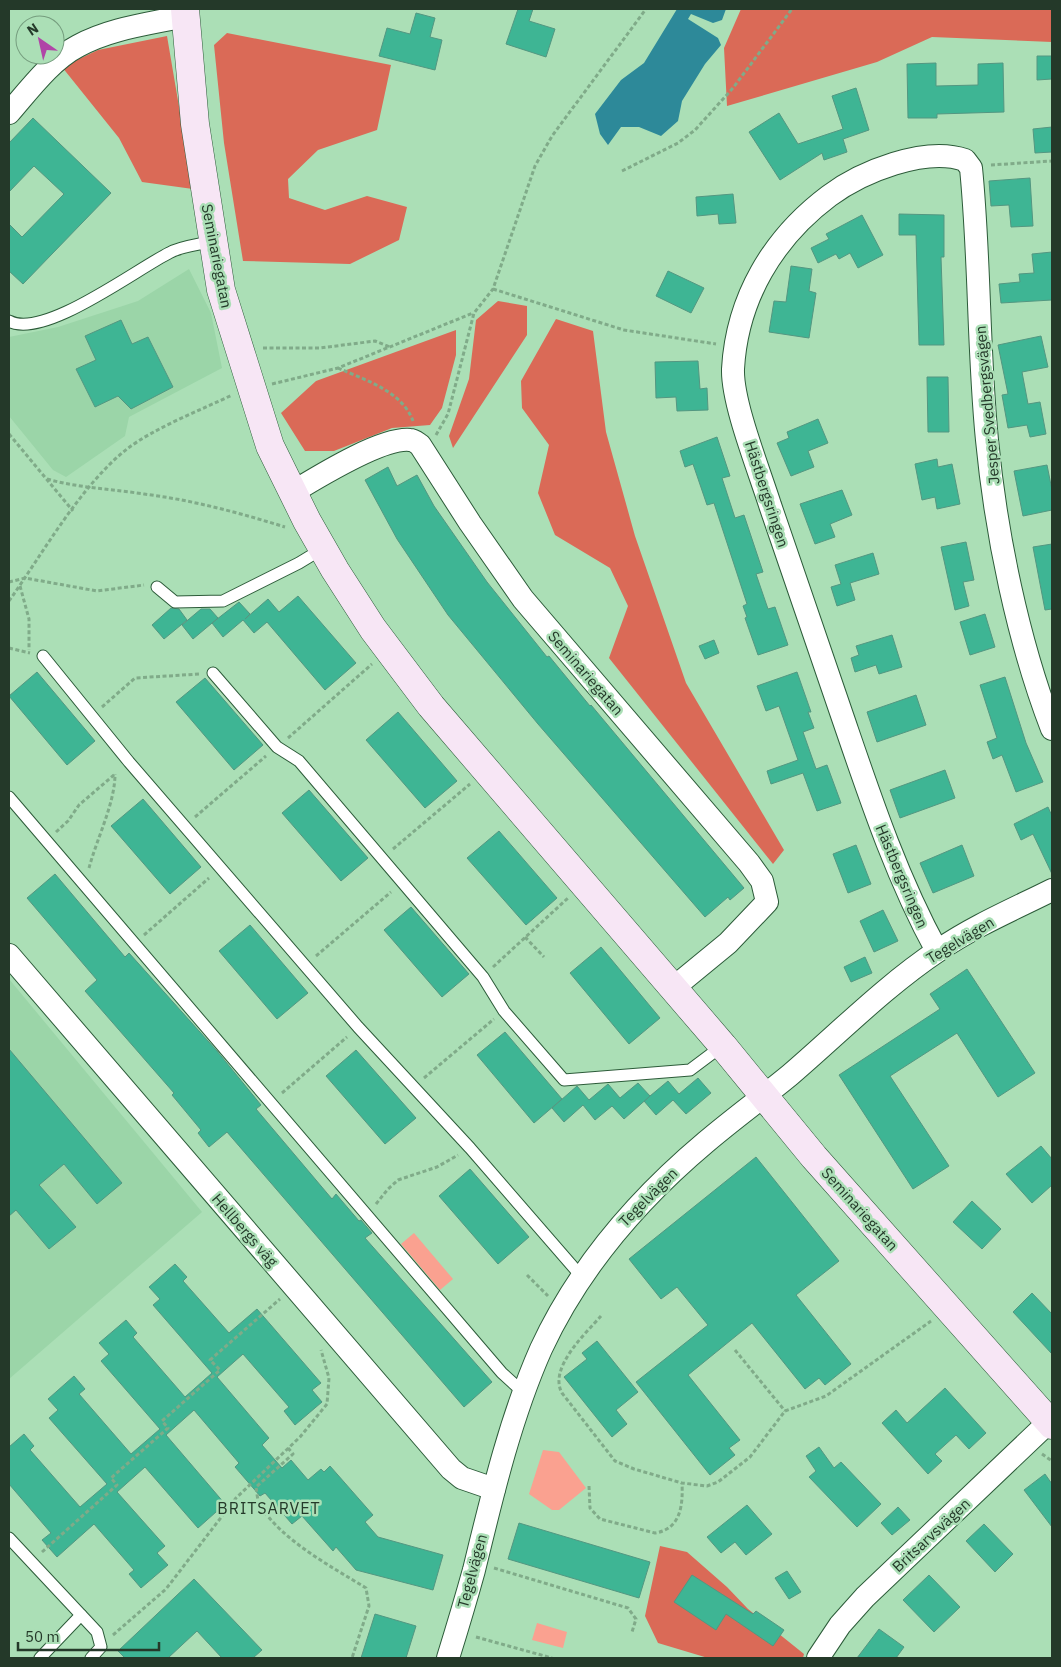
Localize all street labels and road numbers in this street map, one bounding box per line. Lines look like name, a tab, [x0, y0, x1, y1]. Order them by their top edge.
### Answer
street label: Seminariegatan	[198, 202, 236, 310]
street label: Jesper Svedbergsvägen	[971, 325, 1003, 485]
street label: Hästbergsringen	[741, 438, 793, 550]
street label: Seminariegatan	[544, 627, 628, 719]
street label: Hästbergsringen	[872, 821, 932, 931]
street label: Tegelvägen	[923, 912, 997, 968]
street label: Seminariegatan	[818, 1163, 902, 1255]
street label: Tegelvägen	[615, 1164, 681, 1230]
street label: Hellbergs väg	[208, 1189, 282, 1271]
street label: Britsarvsvägen	[888, 1494, 974, 1576]
street label: Tegelvägen	[453, 1532, 491, 1610]

